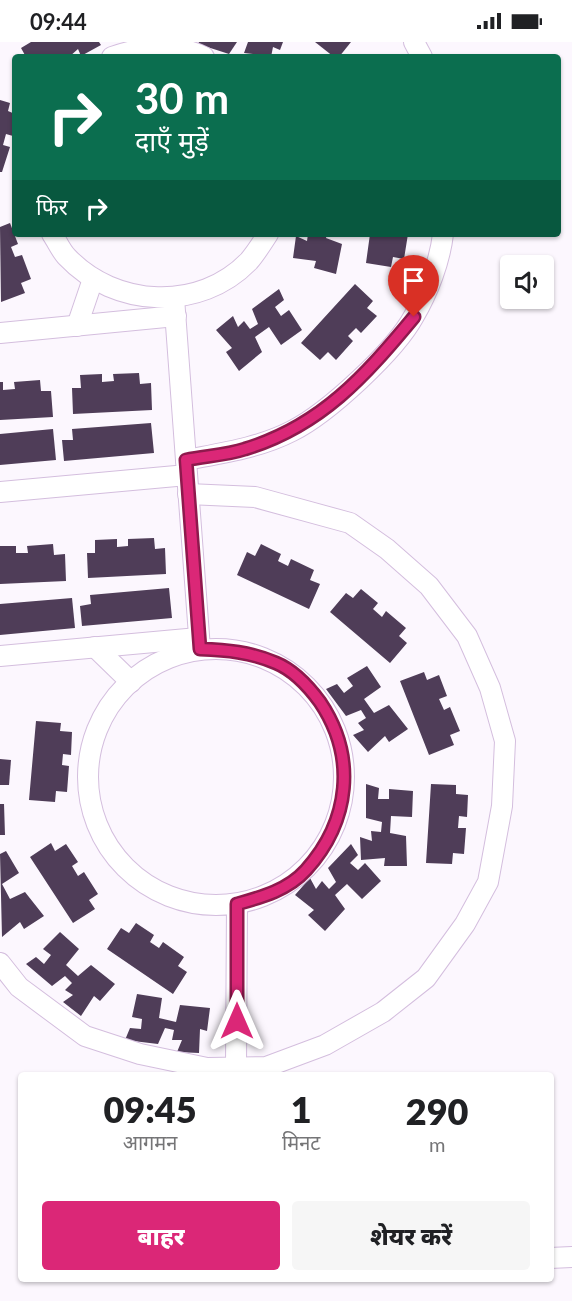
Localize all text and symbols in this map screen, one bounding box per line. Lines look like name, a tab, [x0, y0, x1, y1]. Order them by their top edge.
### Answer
text: 09:44	[30, 8, 87, 35]
text: 30 m	[135, 73, 229, 123]
icon: right	[36, 78, 114, 156]
text: दाएँ मुड़ें	[135, 124, 209, 157]
icon: right	[80, 192, 113, 225]
text: फिर	[36, 193, 68, 220]
pin	[388, 255, 439, 317]
map controls	[500, 255, 554, 309]
button: sound	[500, 255, 554, 309]
icon: arrive	[397, 264, 430, 297]
position arrow	[205, 989, 269, 1053]
text: 09:45	[103, 1087, 197, 1131]
text: 1	[291, 1087, 312, 1131]
text: 290	[406, 1089, 468, 1133]
text: आगमन	[123, 1130, 177, 1154]
text: मिनट	[282, 1130, 320, 1154]
text: m	[429, 1132, 445, 1156]
button: बाहर	[42, 1201, 280, 1270]
button: शेयर करें	[292, 1201, 530, 1270]

